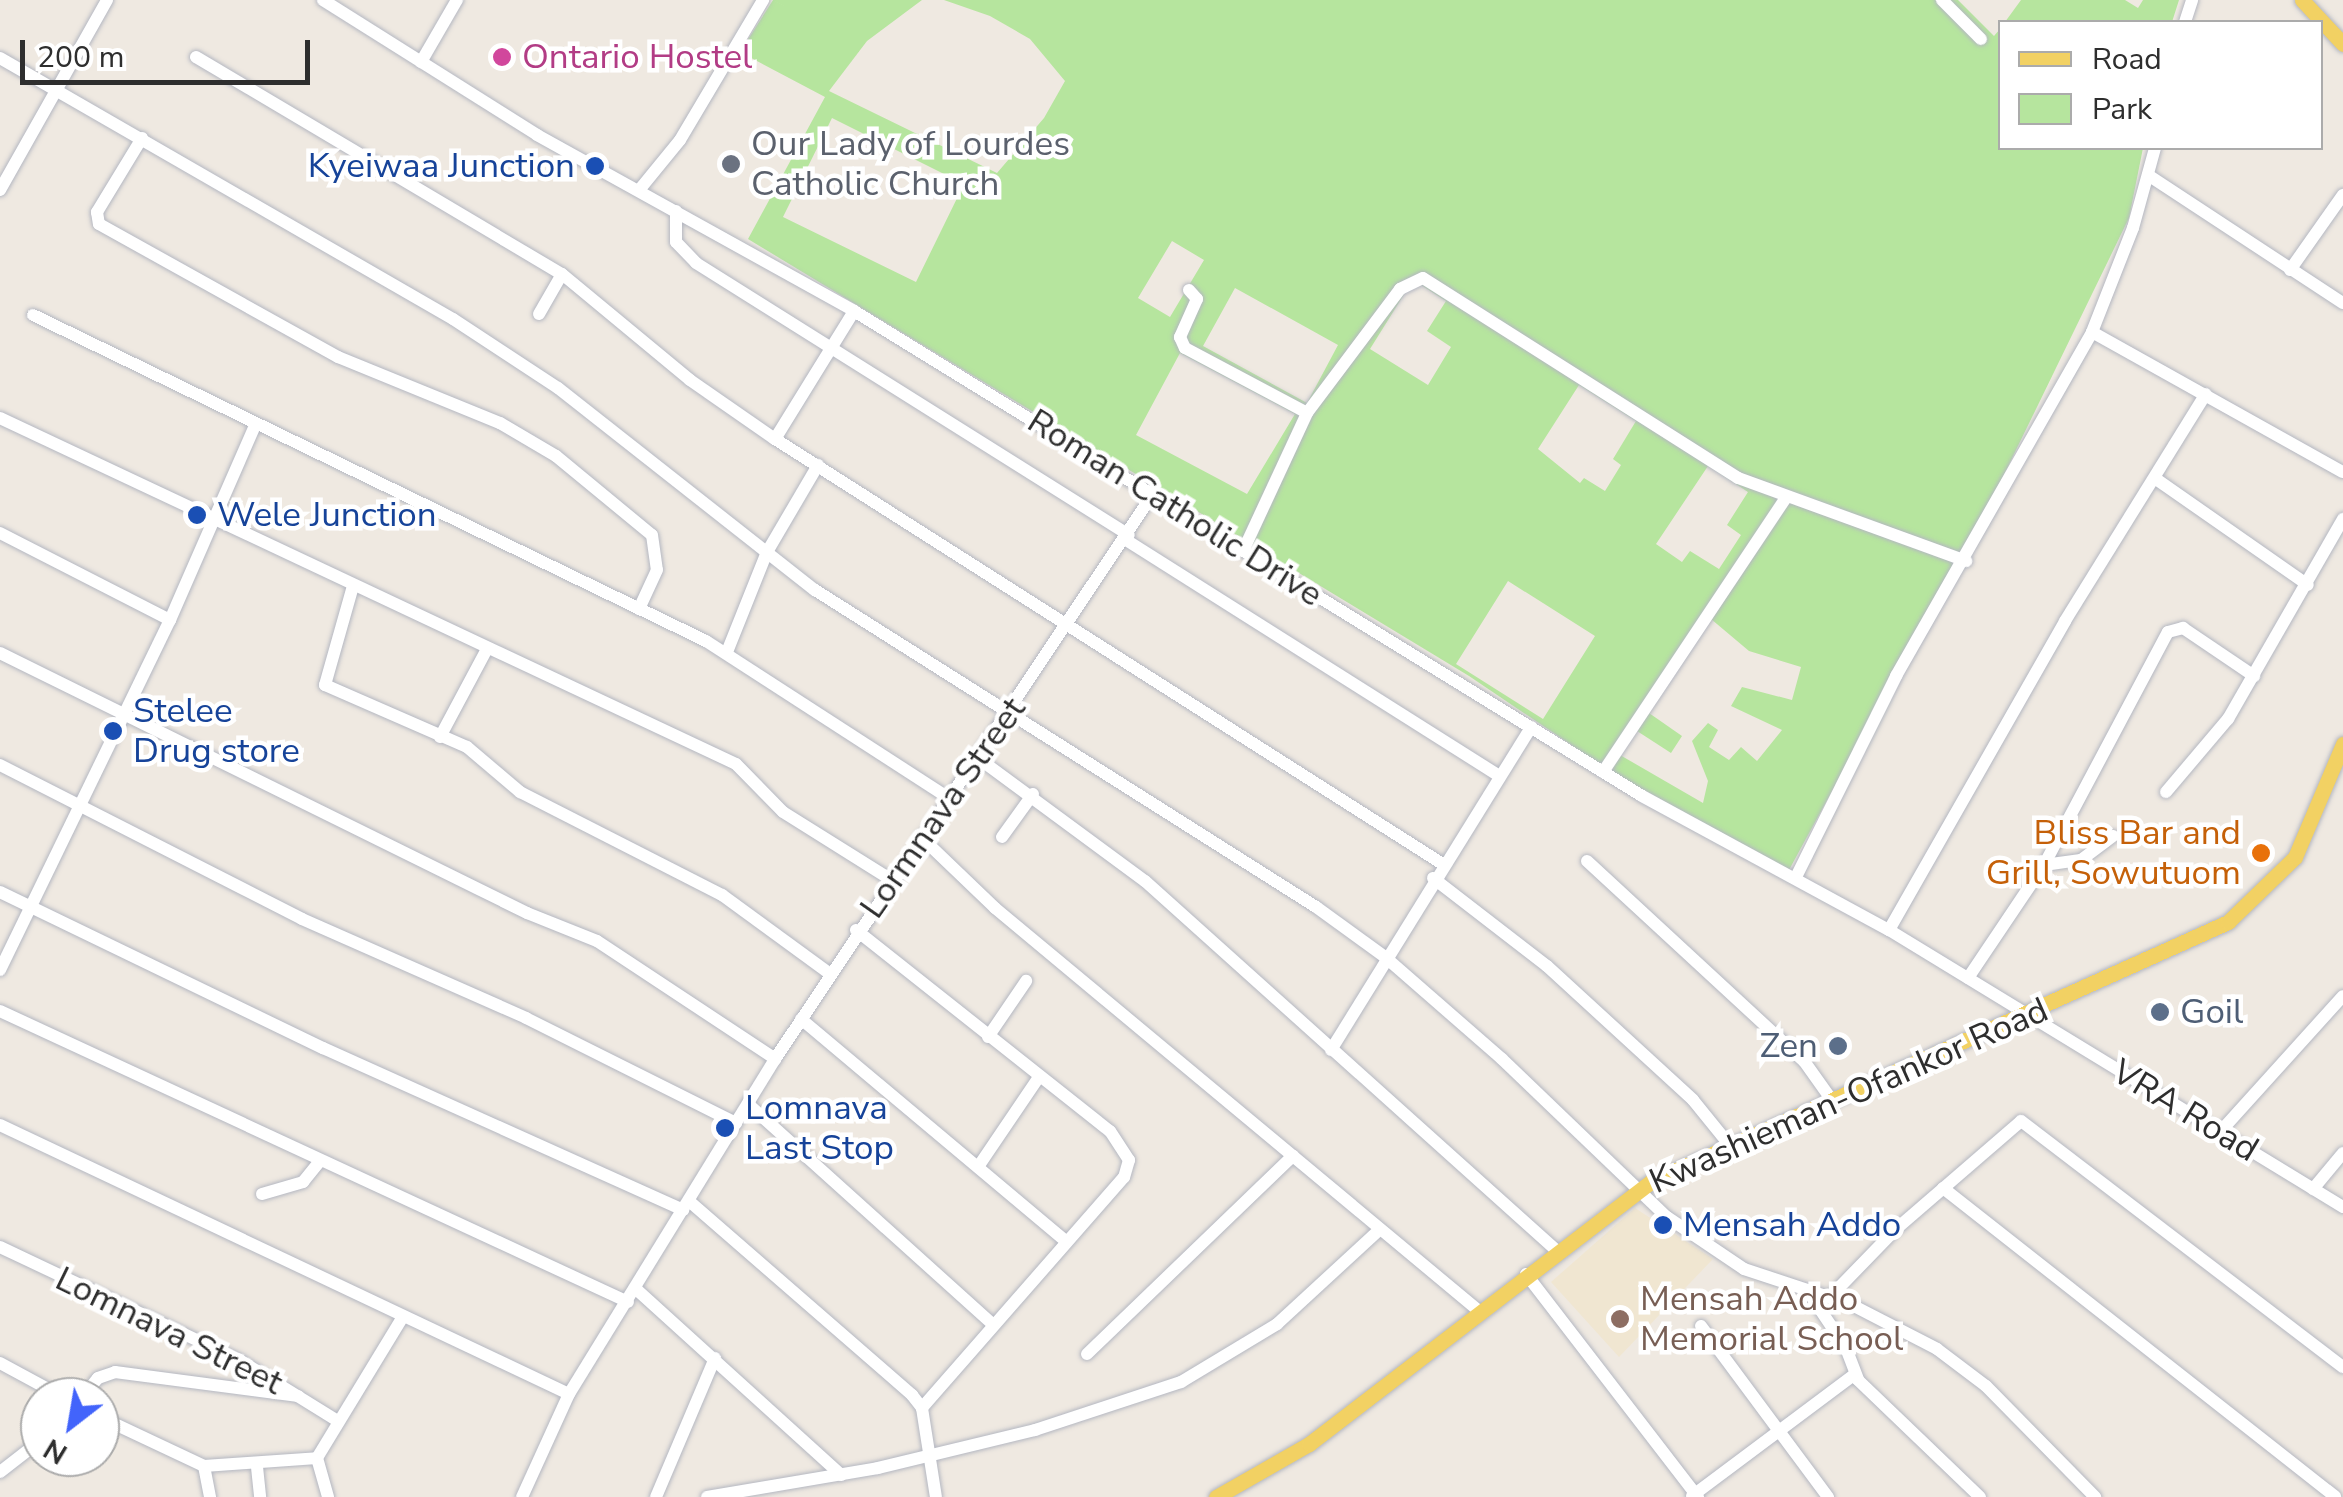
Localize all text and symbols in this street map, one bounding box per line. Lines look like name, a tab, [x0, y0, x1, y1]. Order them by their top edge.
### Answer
scale bar	[25, 20, 315, 82]
legend	[1998, 20, 2323, 150]
place label: Ontario Hostel	[522, 36, 752, 78]
text: 200 m	[37, 37, 124, 78]
text: Road	[2092, 39, 2162, 80]
marker: Ontario Hostel	[491, 46, 513, 68]
text: Park	[2092, 89, 2152, 130]
place label: Our Lady of Lourdes Catholic Church	[751, 123, 1070, 205]
place label: Kyeiwaa Junction	[308, 145, 575, 187]
marker: Our Lady of Lourdes Catholic Church	[720, 153, 742, 175]
marker: Kyeiwaa Junction	[584, 155, 606, 177]
street label: Roman Catholic Drive	[1020, 400, 1330, 616]
place label: Wele Junction	[217, 494, 437, 536]
marker: Wele Junction	[186, 504, 208, 526]
place label: Stelee Drug store	[133, 690, 300, 772]
street label: Lormnava Street	[851, 690, 1035, 926]
marker: Stelee Drug store	[102, 720, 124, 742]
place label: Bliss Bar and Grill, Sowutuom	[1986, 812, 2241, 894]
marker: Bliss Bar and Grill, Sowutuom	[2250, 842, 2272, 864]
street label: Kwashieman-Ofankor Road	[1643, 989, 2055, 1203]
place label: Goil	[2180, 991, 2243, 1033]
marker: Goil	[2149, 1001, 2171, 1023]
place label: Zen	[1759, 1025, 1818, 1067]
marker: Zen	[1827, 1035, 1849, 1057]
street label: VRA Road	[2104, 1051, 2266, 1171]
place label: Lomnava Last Stop	[745, 1087, 894, 1169]
marker: Lomnava Last Stop	[714, 1117, 736, 1139]
place label: Mensah Addo	[1683, 1204, 1901, 1246]
marker: Mensah Addo	[1652, 1214, 1674, 1236]
street label: Lomnava Street	[49, 1258, 289, 1404]
place label: Mensah Addo Memorial School	[1640, 1278, 1903, 1360]
marker: Mensah Addo Memorial School	[1609, 1308, 1631, 1330]
north arrow	[20, 1377, 120, 1477]
text: N	[37, 1429, 74, 1473]

